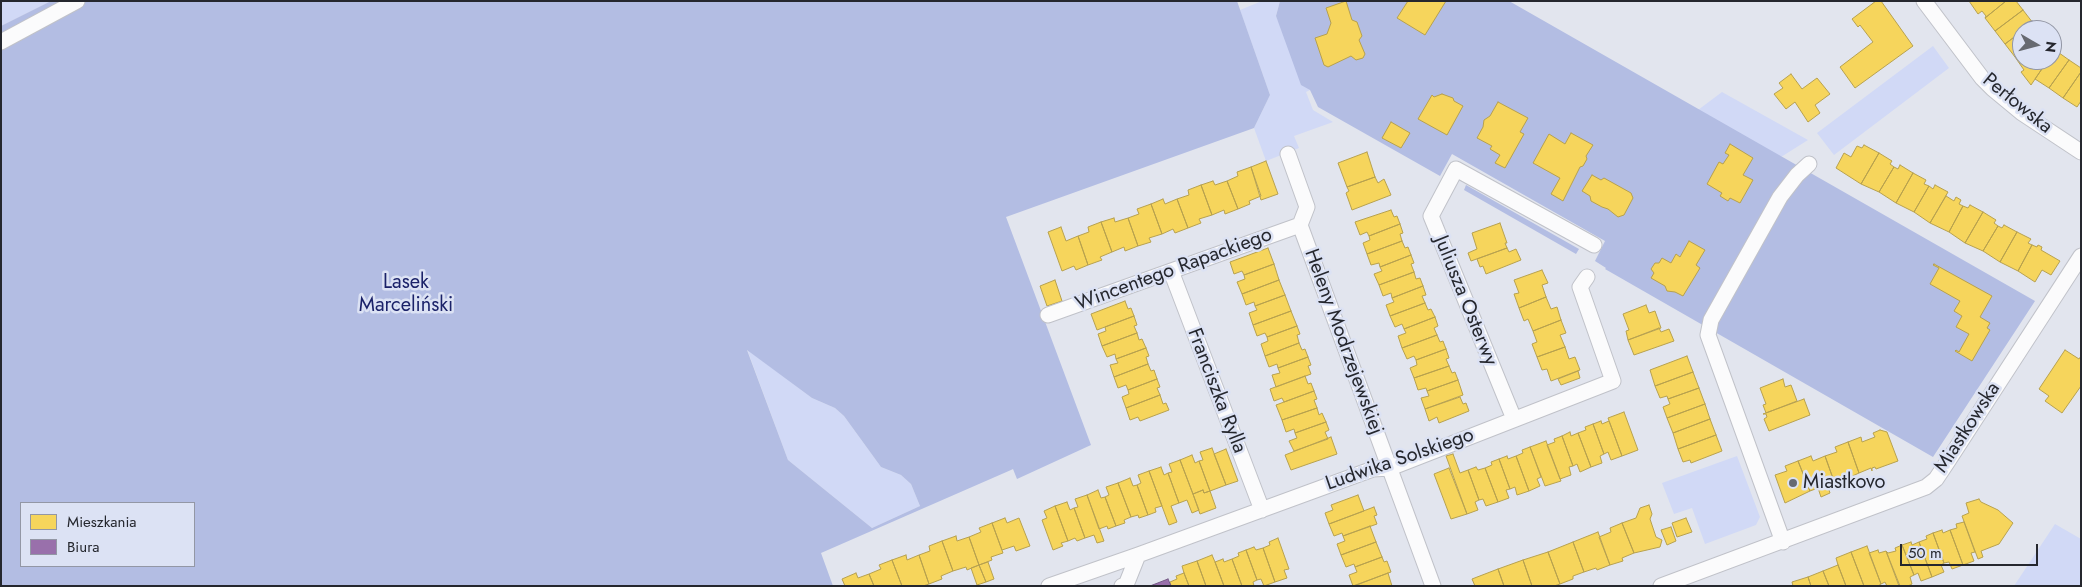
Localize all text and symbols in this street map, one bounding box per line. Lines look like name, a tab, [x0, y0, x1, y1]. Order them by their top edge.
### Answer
north arrow	[2012, 20, 2062, 70]
text: N	[2040, 40, 2062, 54]
street label: Perłowska	[1977, 69, 2057, 139]
street label: Wincentego Rapackiego	[1072, 223, 1276, 317]
street label: Juliusza Osterwy	[1428, 233, 1502, 369]
street label: Heleny Modrzejewskiej	[1298, 246, 1388, 438]
park label: Lasek Marceliński	[359, 271, 453, 318]
street label: Franciszka Rylla	[1181, 325, 1251, 457]
street label: Miastkowska	[1930, 378, 2006, 478]
street label: Ludwika Solskiego	[1323, 423, 1477, 497]
place label: Miastkovo	[1803, 471, 1885, 495]
marker: Miastkovo	[1787, 477, 1799, 489]
legend	[20, 502, 195, 567]
text: Mieszkania	[67, 511, 137, 533]
scale bar	[1902, 534, 2040, 566]
text: Biura	[67, 536, 100, 558]
text: 50 m	[1908, 542, 1942, 564]

